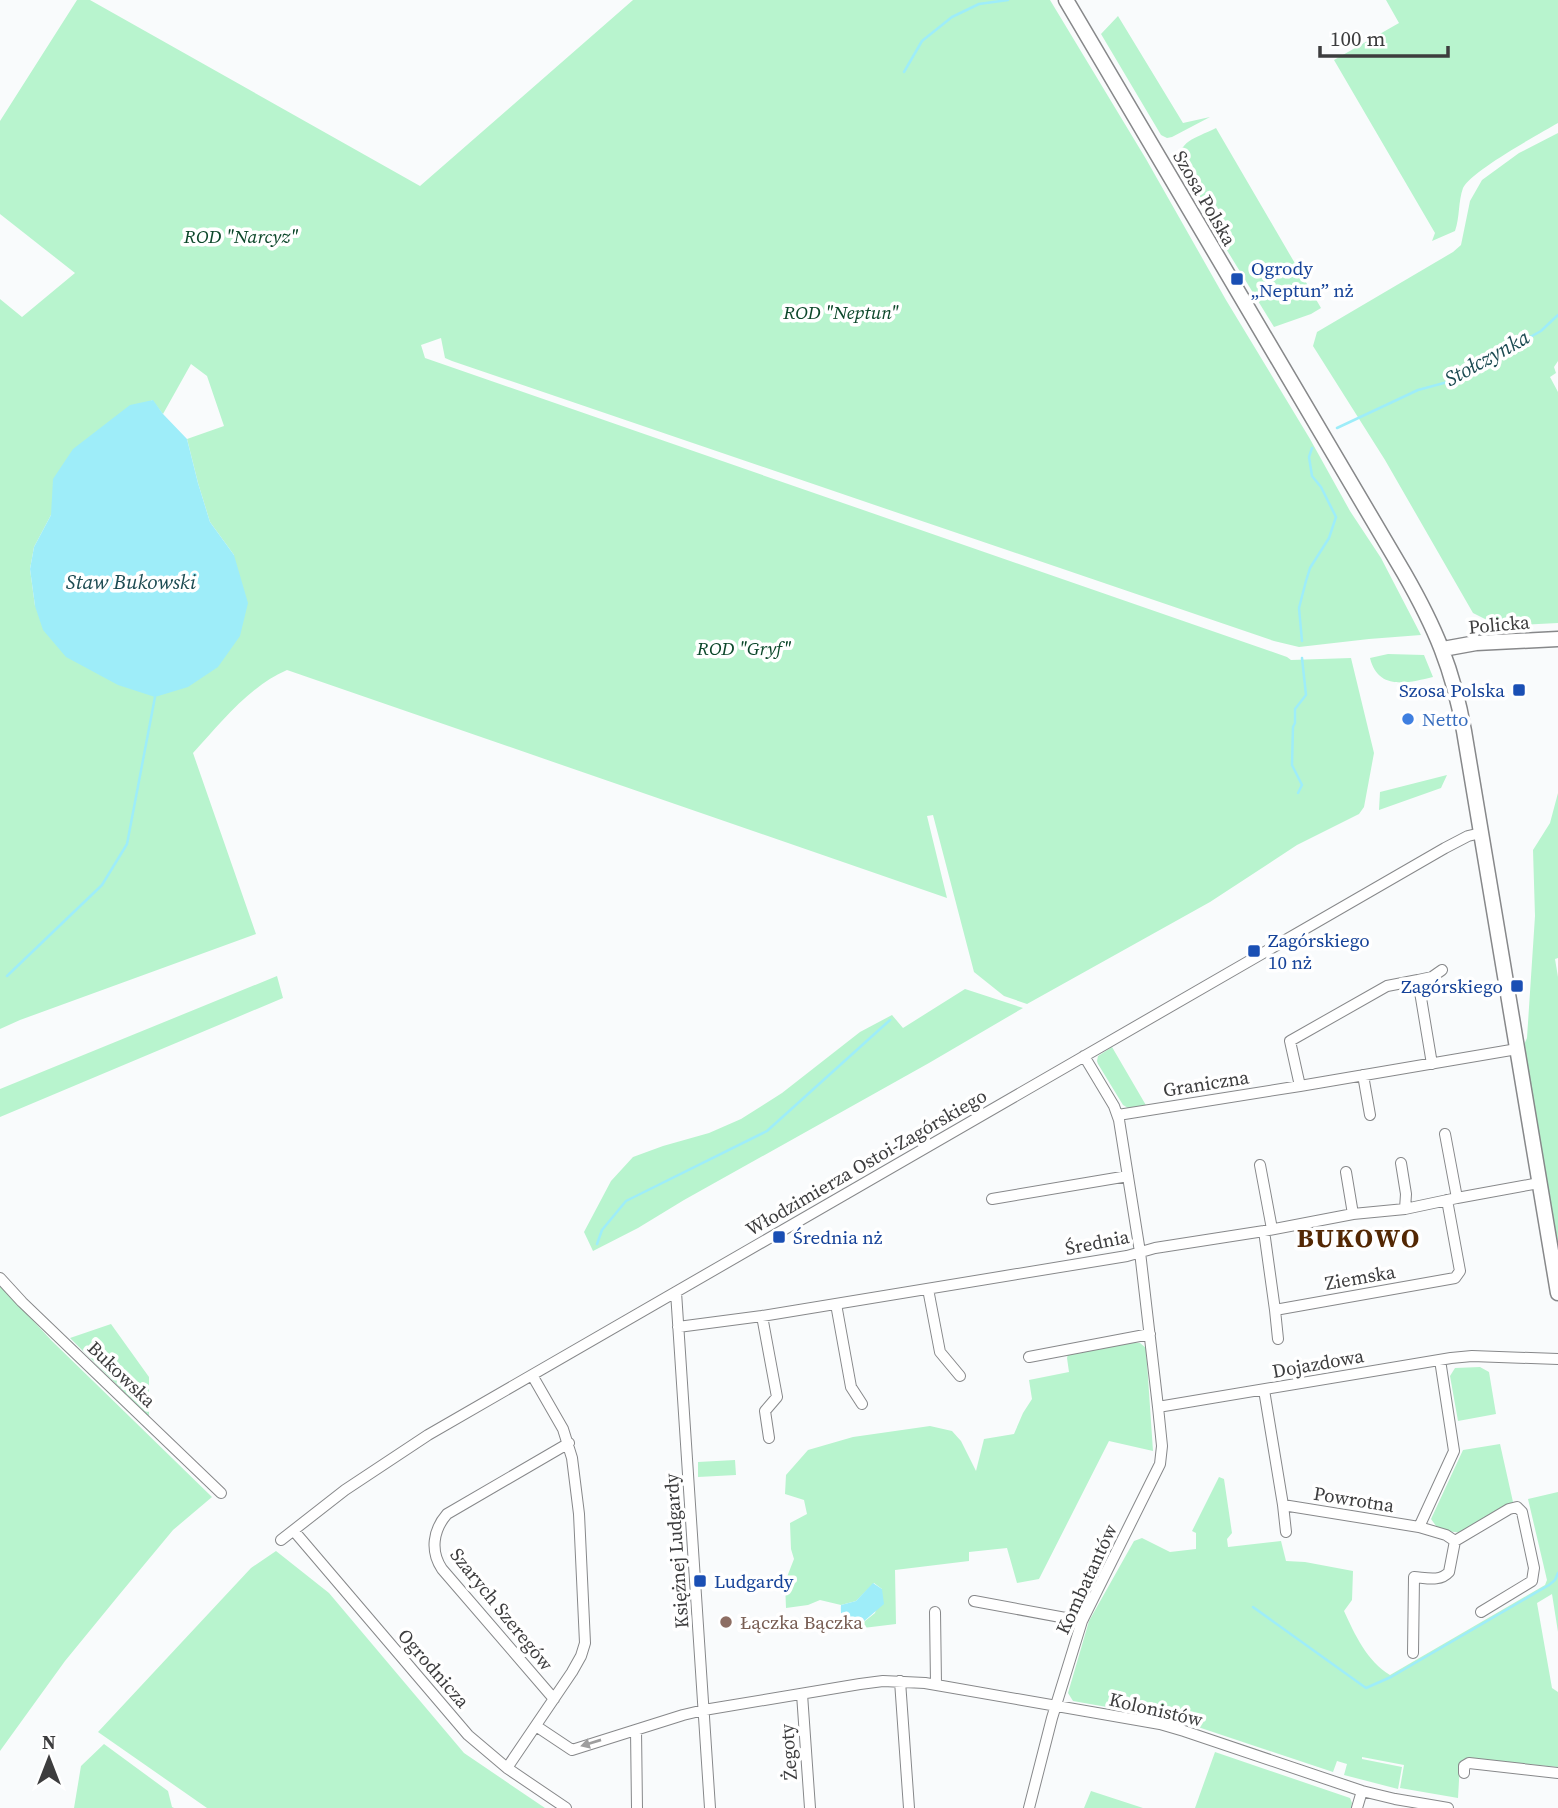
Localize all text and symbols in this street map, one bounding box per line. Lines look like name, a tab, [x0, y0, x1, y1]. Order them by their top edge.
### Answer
scale bar	[1320, 14, 1448, 58]
text: 100 m	[1330, 24, 1385, 53]
street label: Szosa Polska	[1167, 146, 1243, 251]
park label: ROD "Narcyz"	[183, 223, 298, 249]
place label: Ogrody „Neptun” nż	[1251, 255, 1354, 303]
marker: Ogrody „Neptun” nż	[1229, 271, 1245, 287]
park label: ROD "Neptun"	[782, 299, 899, 325]
water label: Stołczynka	[1439, 322, 1535, 393]
water label: Staw Bukowski	[66, 567, 197, 596]
street label: Policka	[1467, 608, 1531, 640]
park label: ROD "Gryf"	[696, 635, 791, 661]
place label: Szosa Polska	[1399, 677, 1505, 703]
marker: Szosa Polska	[1511, 682, 1527, 698]
place label: Netto	[1422, 706, 1468, 732]
marker: Netto	[1400, 711, 1416, 727]
place label: Zagórskiego 10 nż	[1268, 927, 1370, 975]
marker: Zagórskiego 10 nż	[1246, 943, 1262, 959]
place label: Zagórskiego	[1401, 973, 1503, 999]
marker: Zagórskiego	[1509, 978, 1525, 994]
street label: Graniczna	[1161, 1063, 1251, 1103]
street label: Włodzimierza Ostoi-Zagórskiego	[741, 1082, 991, 1242]
district label: BUKOWO	[1297, 1220, 1421, 1256]
street label: Średnia	[1063, 1223, 1132, 1261]
place label: Średnia nż	[793, 1224, 883, 1250]
marker: Średnia nż	[771, 1229, 787, 1245]
street label: Ziemska	[1323, 1258, 1398, 1296]
street label: Bukowska	[82, 1335, 162, 1413]
street label: Dojazdowa	[1270, 1342, 1366, 1384]
street label: Księżnej Ludgardy	[658, 1472, 694, 1629]
street label: Powrotna	[1312, 1480, 1396, 1518]
street label: Kombatantów	[1049, 1519, 1123, 1638]
street label: Szarych Szeregów	[444, 1542, 560, 1676]
place label: Ludgardy	[714, 1568, 794, 1594]
marker: Ludgardy	[692, 1573, 708, 1589]
place label: Łączka Bączka	[740, 1609, 863, 1635]
marker: Łączka Bączka	[718, 1614, 734, 1630]
street label: Ogrodnicza	[392, 1623, 476, 1713]
street label: Kolonistów	[1107, 1686, 1206, 1732]
street label: Żegoty	[773, 1723, 803, 1781]
north arrow	[14, 1724, 84, 1794]
text: N	[42, 1729, 56, 1755]
one-way arrow	[581, 1739, 602, 1749]

